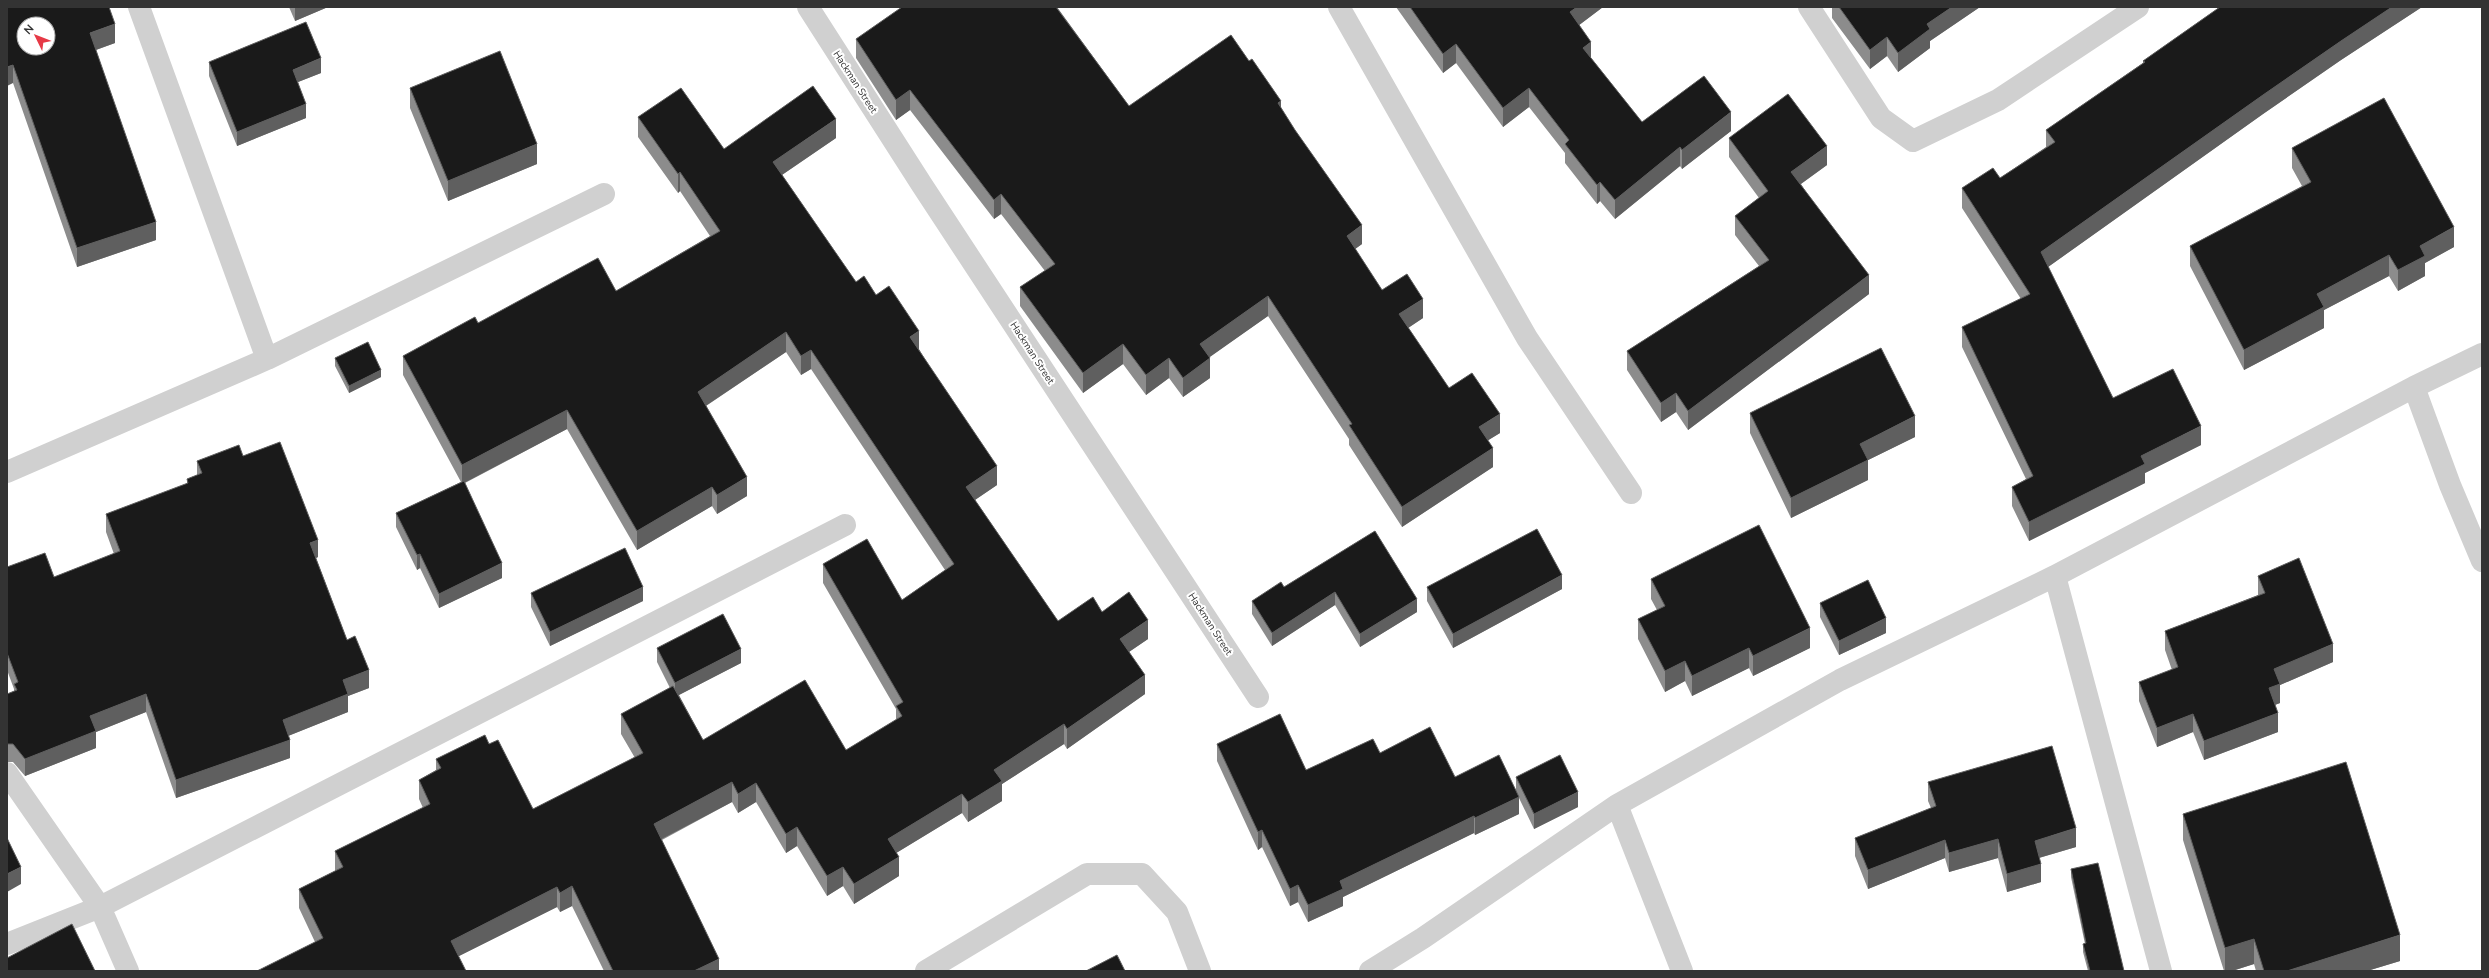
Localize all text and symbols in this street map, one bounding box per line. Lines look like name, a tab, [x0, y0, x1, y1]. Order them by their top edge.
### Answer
north arrow	[16, 16, 56, 56]
text: N	[21, 21, 37, 38]
street label: Hackman Street	[830, 48, 881, 116]
street label: Hackman Street	[1007, 319, 1058, 387]
street label: Hackman Street	[1185, 590, 1236, 658]

